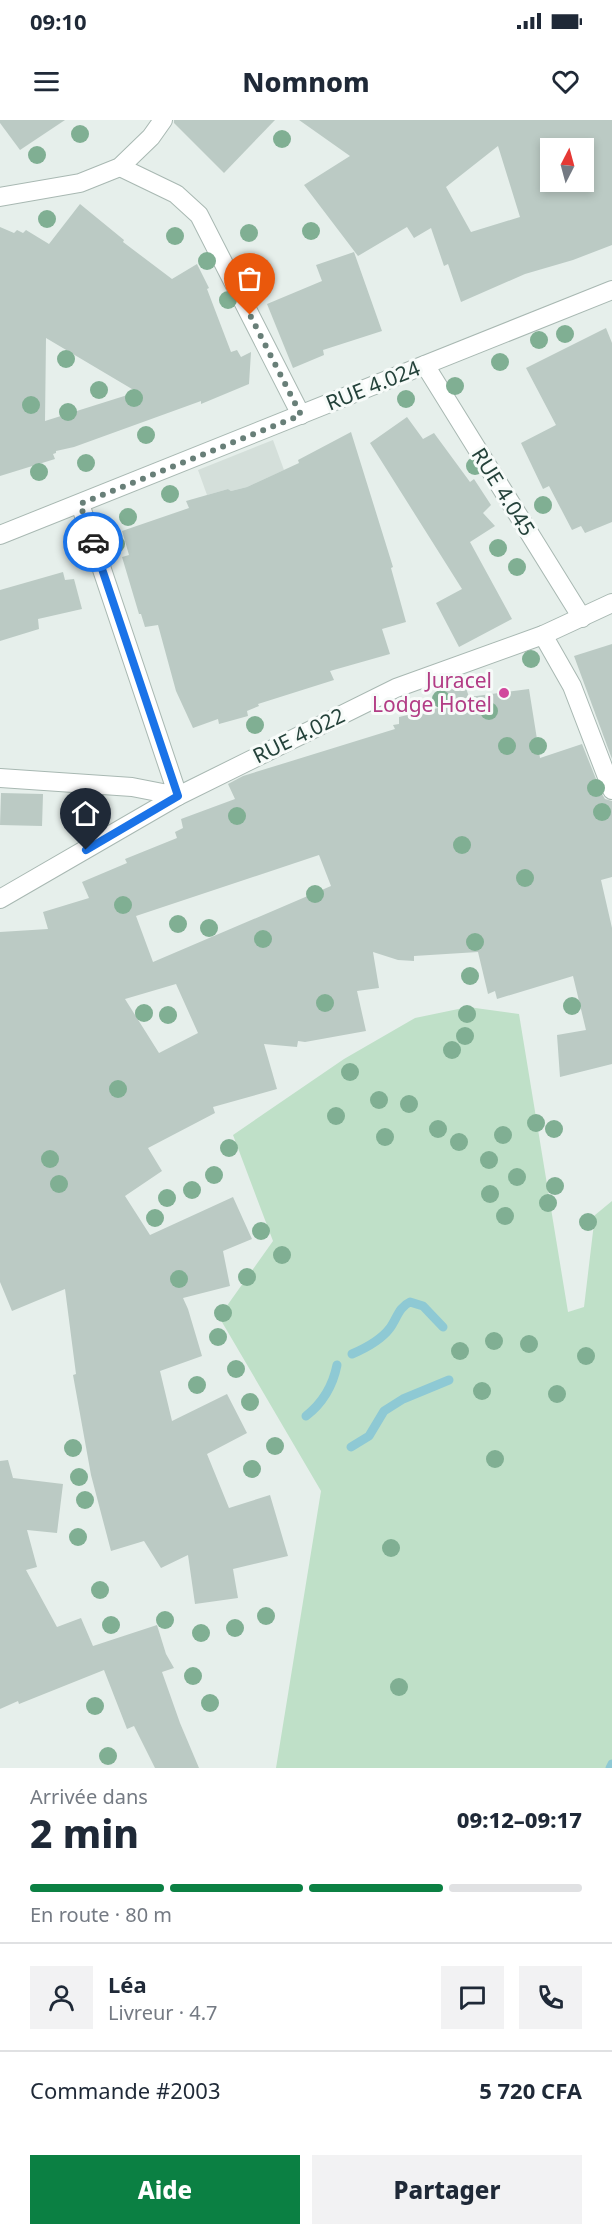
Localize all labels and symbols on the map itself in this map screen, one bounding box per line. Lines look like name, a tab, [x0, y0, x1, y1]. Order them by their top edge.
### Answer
north arrow	[540, 138, 594, 192]
pin	[224, 253, 275, 315]
street label: RUE 4.024	[321, 354, 424, 417]
street label: RUE 4.045	[466, 442, 542, 541]
courier	[63, 512, 123, 572]
place label: Juracel Lodge Hotel	[372, 666, 492, 718]
marker: Juracel Lodge Hotel	[497, 686, 511, 700]
street label: RUE 4.022	[248, 701, 349, 769]
pin	[60, 788, 111, 850]

